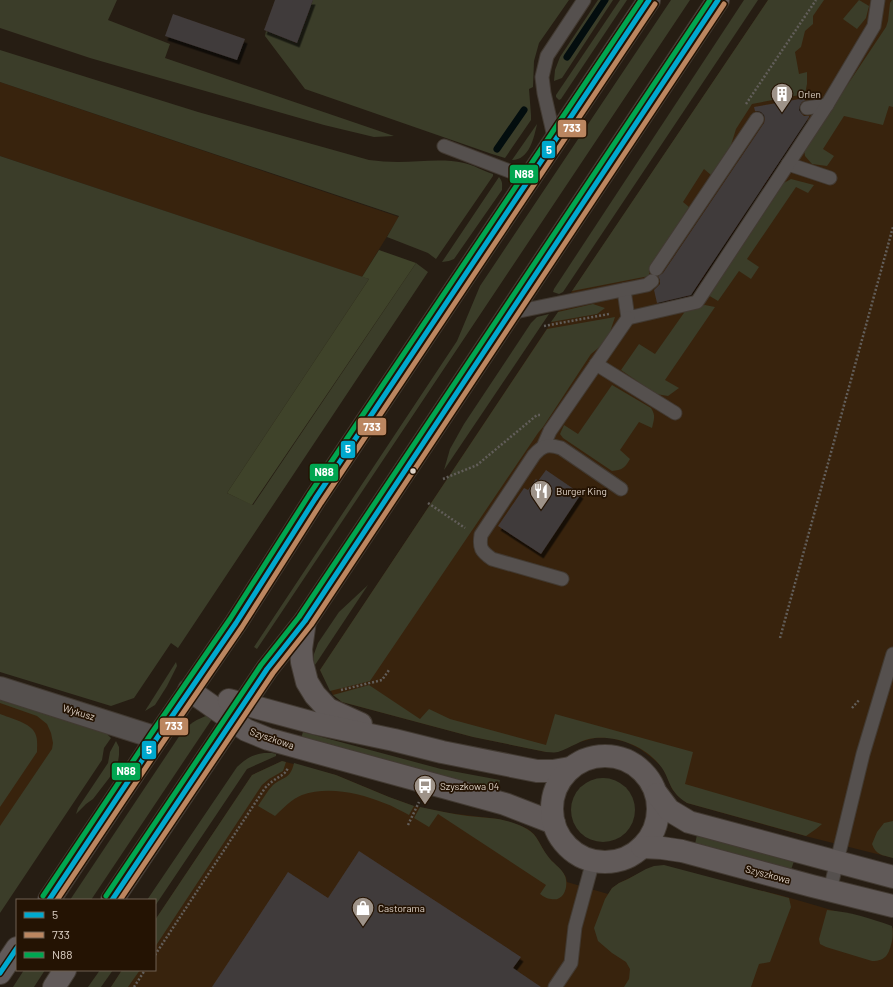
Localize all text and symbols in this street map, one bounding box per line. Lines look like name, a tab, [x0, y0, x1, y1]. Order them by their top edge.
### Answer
building icon: Orlen	[769, 81, 795, 114]
place label: Orlen	[798, 88, 821, 100]
line badge: 733	[557, 119, 587, 138]
text: 733	[563, 121, 581, 134]
line badge: 5	[541, 140, 556, 159]
text: 5	[546, 143, 552, 156]
line badge: N88	[509, 164, 539, 184]
text: N88	[514, 167, 534, 180]
line badge: 733	[357, 417, 387, 436]
text: 733	[363, 420, 381, 433]
line badge: 5	[340, 440, 356, 459]
text: 5	[345, 442, 351, 455]
line badge: N88	[309, 463, 339, 482]
text: N88	[314, 465, 334, 478]
unlabelled marker	[408, 466, 418, 476]
restaurant icon: Burger King	[528, 478, 554, 511]
place label: Burger King	[556, 485, 607, 497]
street label: Wykusz	[61, 701, 97, 723]
line badge: 733	[159, 717, 189, 736]
text: 733	[165, 719, 183, 732]
street label: Szyszkowa	[248, 725, 296, 751]
line badge: 5	[141, 740, 157, 760]
text: 5	[146, 743, 152, 756]
line badge: N88	[111, 762, 141, 781]
text: N88	[116, 764, 136, 777]
bus stop icon: Szyszkowa 04	[412, 773, 438, 806]
place label: Szyszkowa 04	[440, 780, 499, 792]
street label: Szyszkowa	[744, 862, 792, 886]
shop icon: Castorama	[350, 895, 376, 928]
legend	[16, 899, 156, 971]
place label: Castorama	[378, 902, 425, 914]
text: 5	[52, 907, 58, 921]
text: 733	[52, 927, 70, 941]
text: N88	[52, 947, 73, 961]

